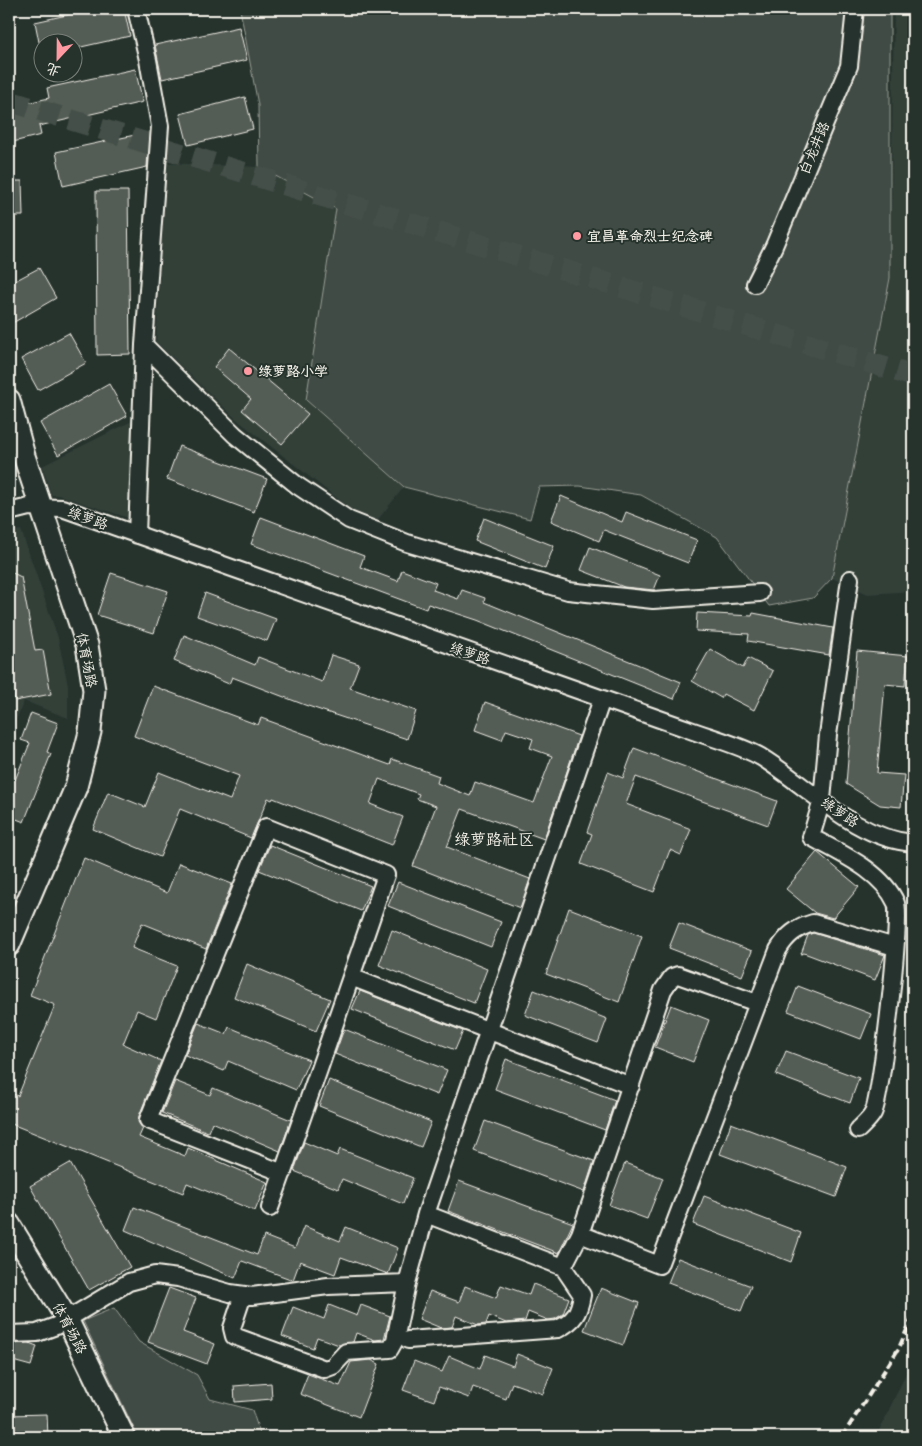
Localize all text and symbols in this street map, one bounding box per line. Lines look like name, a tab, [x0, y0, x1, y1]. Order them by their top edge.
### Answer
north arrow	[32, 32, 82, 82]
text: 北	[43, 59, 63, 82]
street label: 白龙井路	[794, 118, 833, 177]
place label: 宜昌革命烈士纪念碑	[587, 226, 713, 245]
marker: 宜昌革命烈士纪念碑	[571, 230, 583, 242]
place label: 绿萝路小学	[258, 361, 328, 380]
marker: 绿萝路小学	[242, 365, 254, 377]
street label: 绿萝路	[65, 501, 111, 534]
street label: 体育场路	[73, 631, 102, 689]
street label: 绿萝路	[447, 637, 493, 668]
street label: 绿萝路	[818, 792, 863, 831]
district label: 绿萝路社区	[454, 828, 534, 849]
street label: 体育场路	[49, 1299, 92, 1357]

